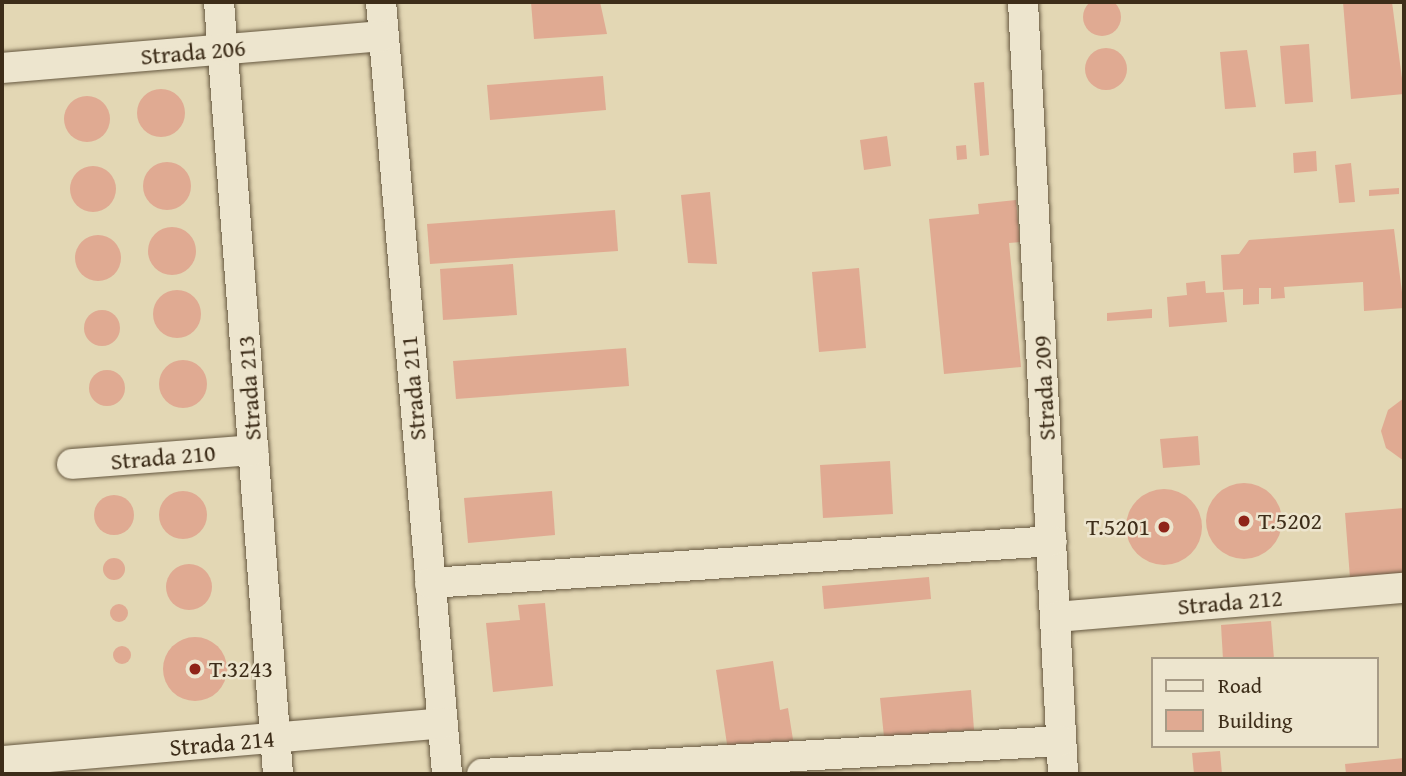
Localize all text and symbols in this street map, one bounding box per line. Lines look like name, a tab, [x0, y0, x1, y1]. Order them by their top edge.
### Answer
street label: Strada 206	[139, 33, 247, 71]
street label: Strada 213	[231, 334, 267, 442]
street label: Strada 211	[394, 334, 432, 442]
street label: Strada 209	[1027, 335, 1061, 441]
street label: Strada 210	[109, 438, 217, 476]
place label: T.5202	[1258, 507, 1322, 535]
place label: T.5201	[1086, 513, 1150, 541]
marker: T.5202	[1236, 513, 1252, 529]
marker: T.5201	[1156, 519, 1172, 535]
street label: Strada 212	[1176, 583, 1284, 621]
place label: T.3243	[209, 655, 273, 683]
legend	[1150, 657, 1378, 748]
marker: T.3243	[187, 661, 203, 677]
text: Road	[1218, 670, 1262, 701]
text: Building	[1218, 705, 1292, 736]
street label: Strada 214	[168, 724, 276, 762]

